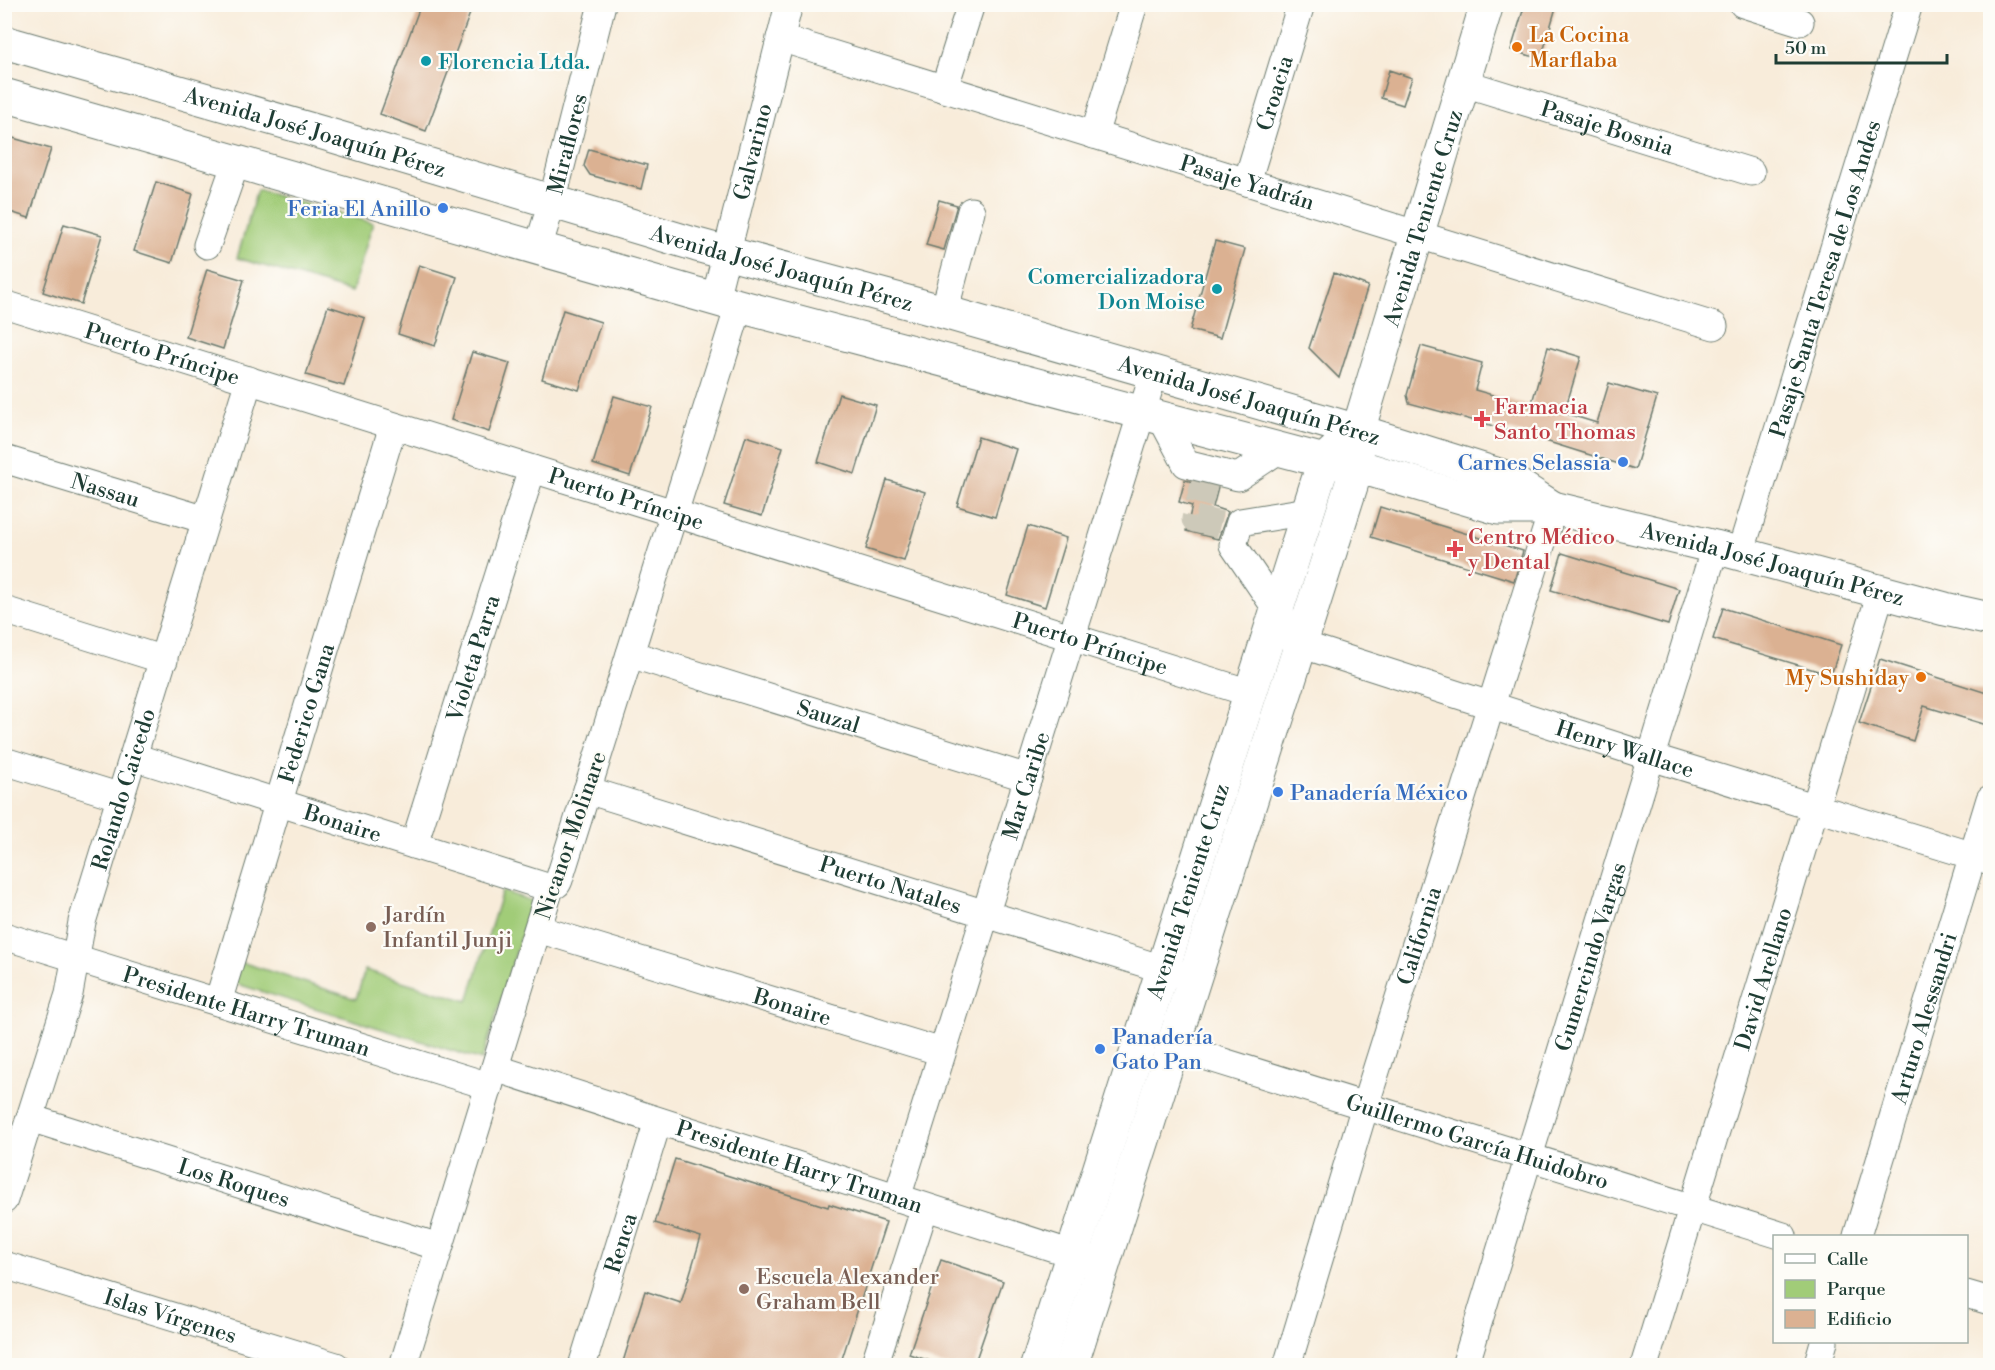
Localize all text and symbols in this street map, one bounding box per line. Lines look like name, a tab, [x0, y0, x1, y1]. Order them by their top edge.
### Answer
place label: La Cocina Marflaba	[1529, 22, 1630, 74]
scale bar	[1776, 27, 1947, 65]
text: 50 m	[1785, 37, 1827, 60]
marker: La Cocina Marflaba	[1510, 40, 1524, 54]
place label: Florencia Ltda.	[438, 49, 590, 76]
street label: Croacia	[1251, 52, 1300, 134]
marker: Florencia Ltda.	[419, 54, 433, 68]
street label: Avenida José Joaquín Pérez	[180, 82, 449, 184]
street label: Miraflores	[542, 91, 594, 198]
street label: Pasaje Bosnia	[1537, 96, 1677, 162]
street label: Galvarino	[728, 101, 779, 203]
street label: Avenida Teniente Cruz	[1378, 107, 1469, 331]
street label: Pasaje Santa Teresa de Los Andes	[1765, 117, 1887, 441]
street label: Pasaje Yadrán	[1176, 150, 1317, 217]
place label: Feria El Anillo	[287, 196, 431, 223]
marker: Feria El Anillo	[436, 201, 450, 215]
street label: Avenida José Joaquín Pérez	[646, 220, 916, 318]
place label: Comercializadora Don Moise	[1028, 264, 1206, 316]
marker: Comercializadora Don Moise	[1210, 282, 1224, 296]
street label: Puerto Príncipe	[81, 318, 243, 392]
street label: Avenida José Joaquín Pérez	[1114, 351, 1383, 452]
place label: Farmacia Santo Thomas	[1494, 394, 1636, 446]
marker: Farmacia Santo Thomas	[1475, 412, 1489, 426]
place label: Carnes Selassia	[1457, 450, 1612, 477]
marker: Carnes Selassia	[1616, 455, 1630, 469]
street label: Puerto Príncipe	[545, 463, 707, 537]
street label: Nassau	[68, 468, 143, 514]
street label: Avenida José Joaquín Pérez	[1637, 517, 1907, 612]
place label: Centro Médico y Dental	[1467, 524, 1615, 576]
marker: Centro Médico y Dental	[1446, 540, 1464, 558]
street label: Violeta Parra	[441, 591, 507, 726]
street label: Puerto Príncipe	[1009, 608, 1171, 681]
street label: Federico Gana	[273, 640, 341, 787]
place label: My Sushiday	[1785, 665, 1909, 692]
marker: My Sushiday	[1914, 670, 1928, 684]
street label: Sauzal	[793, 695, 863, 740]
street label: Rolando Caicedo	[87, 705, 162, 874]
street label: Henry Wallace	[1552, 715, 1697, 784]
street label: Mar Caribe	[997, 729, 1056, 843]
street label: Nicanor Molinare	[530, 748, 613, 923]
street label: Avenida Teniente Cruz	[1142, 780, 1236, 1004]
place label: Panadería México	[1290, 780, 1468, 807]
marker: Panadería México	[1271, 785, 1285, 799]
street label: Bonaire	[299, 799, 385, 849]
street label: Puerto Natales	[816, 851, 965, 921]
street label: Gumercindo Vargas	[1550, 859, 1633, 1055]
street label: California	[1392, 883, 1448, 989]
place label: Jardín Infantil Junji	[382, 902, 512, 954]
street label: David Arellano	[1729, 904, 1799, 1054]
marker: Jardín Infantil Junji	[364, 920, 378, 934]
street label: Arturo Alessandri	[1886, 929, 1964, 1108]
street label: Presidente Harry Truman	[119, 962, 373, 1063]
street label: Bonaire	[749, 983, 834, 1032]
place label: Panadería Gato Pan	[1112, 1024, 1214, 1076]
marker: Panadería Gato Pan	[1093, 1042, 1107, 1056]
street label: Guillermo García Huidobro	[1343, 1089, 1612, 1196]
street label: Presidente Harry Truman	[672, 1115, 926, 1220]
street label: Los Roques	[175, 1154, 293, 1214]
street label: Renca	[600, 1209, 644, 1277]
legend	[1773, 1235, 1968, 1343]
text: Calle	[1827, 1248, 1868, 1271]
place label: Escuela Alexander Graham Bell	[756, 1264, 939, 1316]
text: Parque	[1827, 1278, 1886, 1301]
marker: Escuela Alexander Graham Bell	[737, 1282, 751, 1296]
street label: Islas Vírgenes	[101, 1284, 240, 1350]
text: Edificio	[1827, 1308, 1892, 1331]

